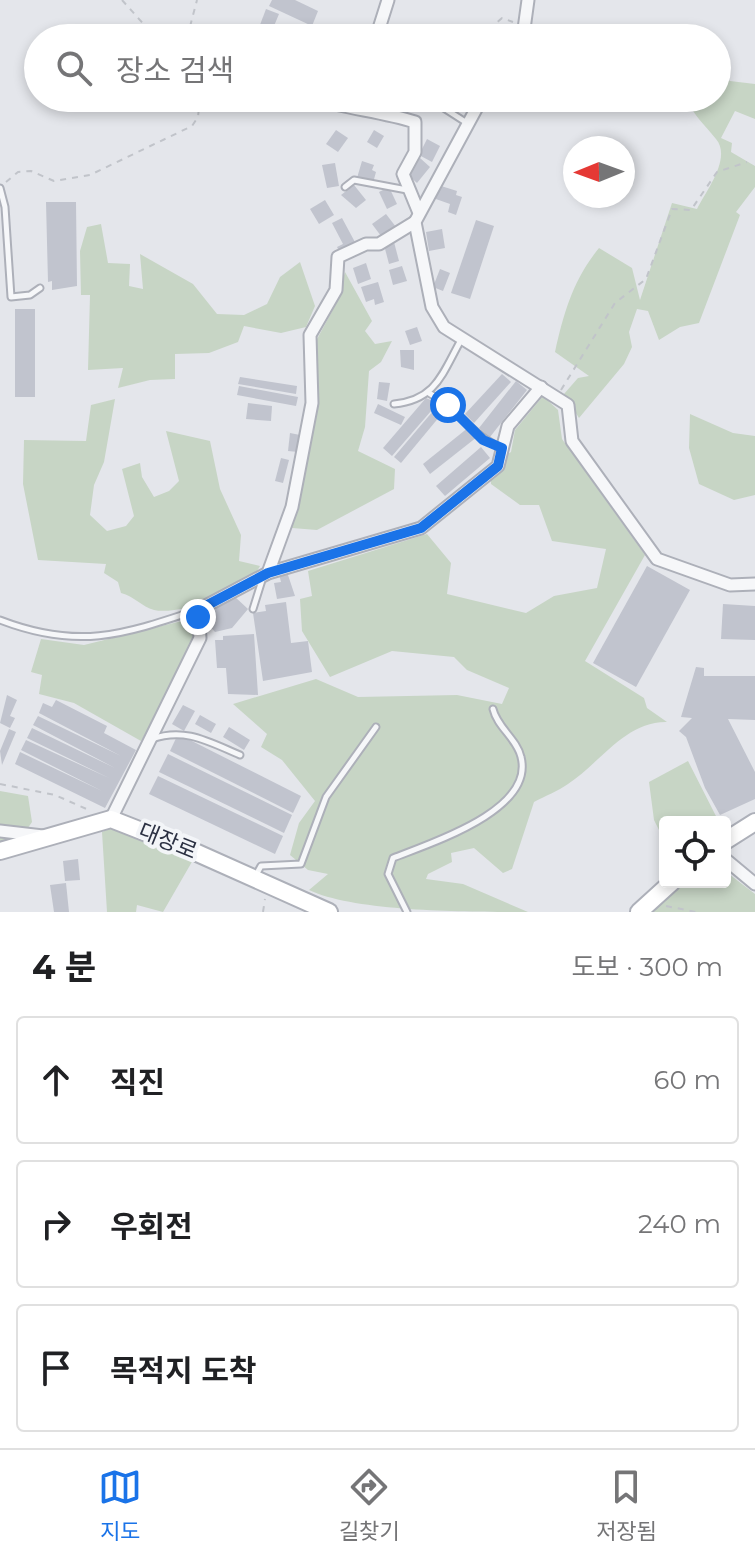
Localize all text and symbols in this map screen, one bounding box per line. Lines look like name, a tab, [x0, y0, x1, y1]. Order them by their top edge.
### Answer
search box	[24, 24, 731, 112]
icon: search	[52, 46, 96, 90]
text: 장소 검색	[116, 52, 234, 89]
north arrow	[563, 136, 635, 208]
route start	[430, 387, 466, 423]
route end	[180, 599, 216, 635]
map controls	[659, 816, 731, 888]
button: locate	[659, 816, 731, 888]
street label: 대장로	[135, 817, 201, 865]
text: 4 분	[32, 946, 96, 988]
text: 도보 · 300 m	[571, 951, 723, 983]
icon: ahead	[34, 1058, 78, 1102]
text: 직진	[110, 1064, 165, 1101]
text: 60 m	[654, 1064, 721, 1096]
icon: right	[34, 1202, 78, 1246]
text: 우회전	[110, 1208, 193, 1245]
text: 240 m	[638, 1208, 721, 1240]
icon: arrive	[34, 1346, 78, 1390]
text: 목적지 도착	[110, 1352, 257, 1389]
tab: 지도	[98, 1465, 142, 1545]
tab: 길찾기	[339, 1465, 399, 1545]
tab: 저장됨	[596, 1465, 657, 1545]

